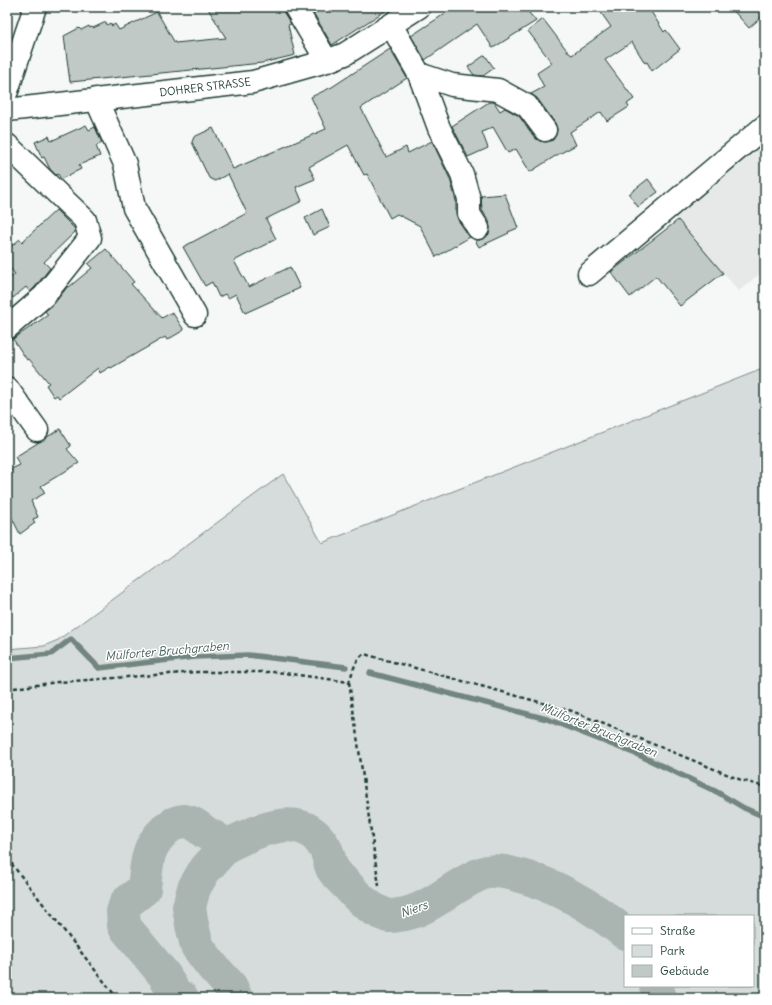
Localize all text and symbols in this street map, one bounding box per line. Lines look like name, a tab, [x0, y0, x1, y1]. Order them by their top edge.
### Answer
street label: DOHRER STRASSE	[159, 74, 251, 100]
water label: Mülforter Bruchgraben	[105, 638, 230, 663]
water label: Mülforter Bruchgraben	[539, 699, 660, 760]
water label: Niers	[398, 896, 431, 920]
legend	[624, 915, 754, 987]
text: Straße	[660, 923, 695, 938]
text: Park	[660, 943, 685, 958]
text: Gebäude	[660, 963, 709, 978]

